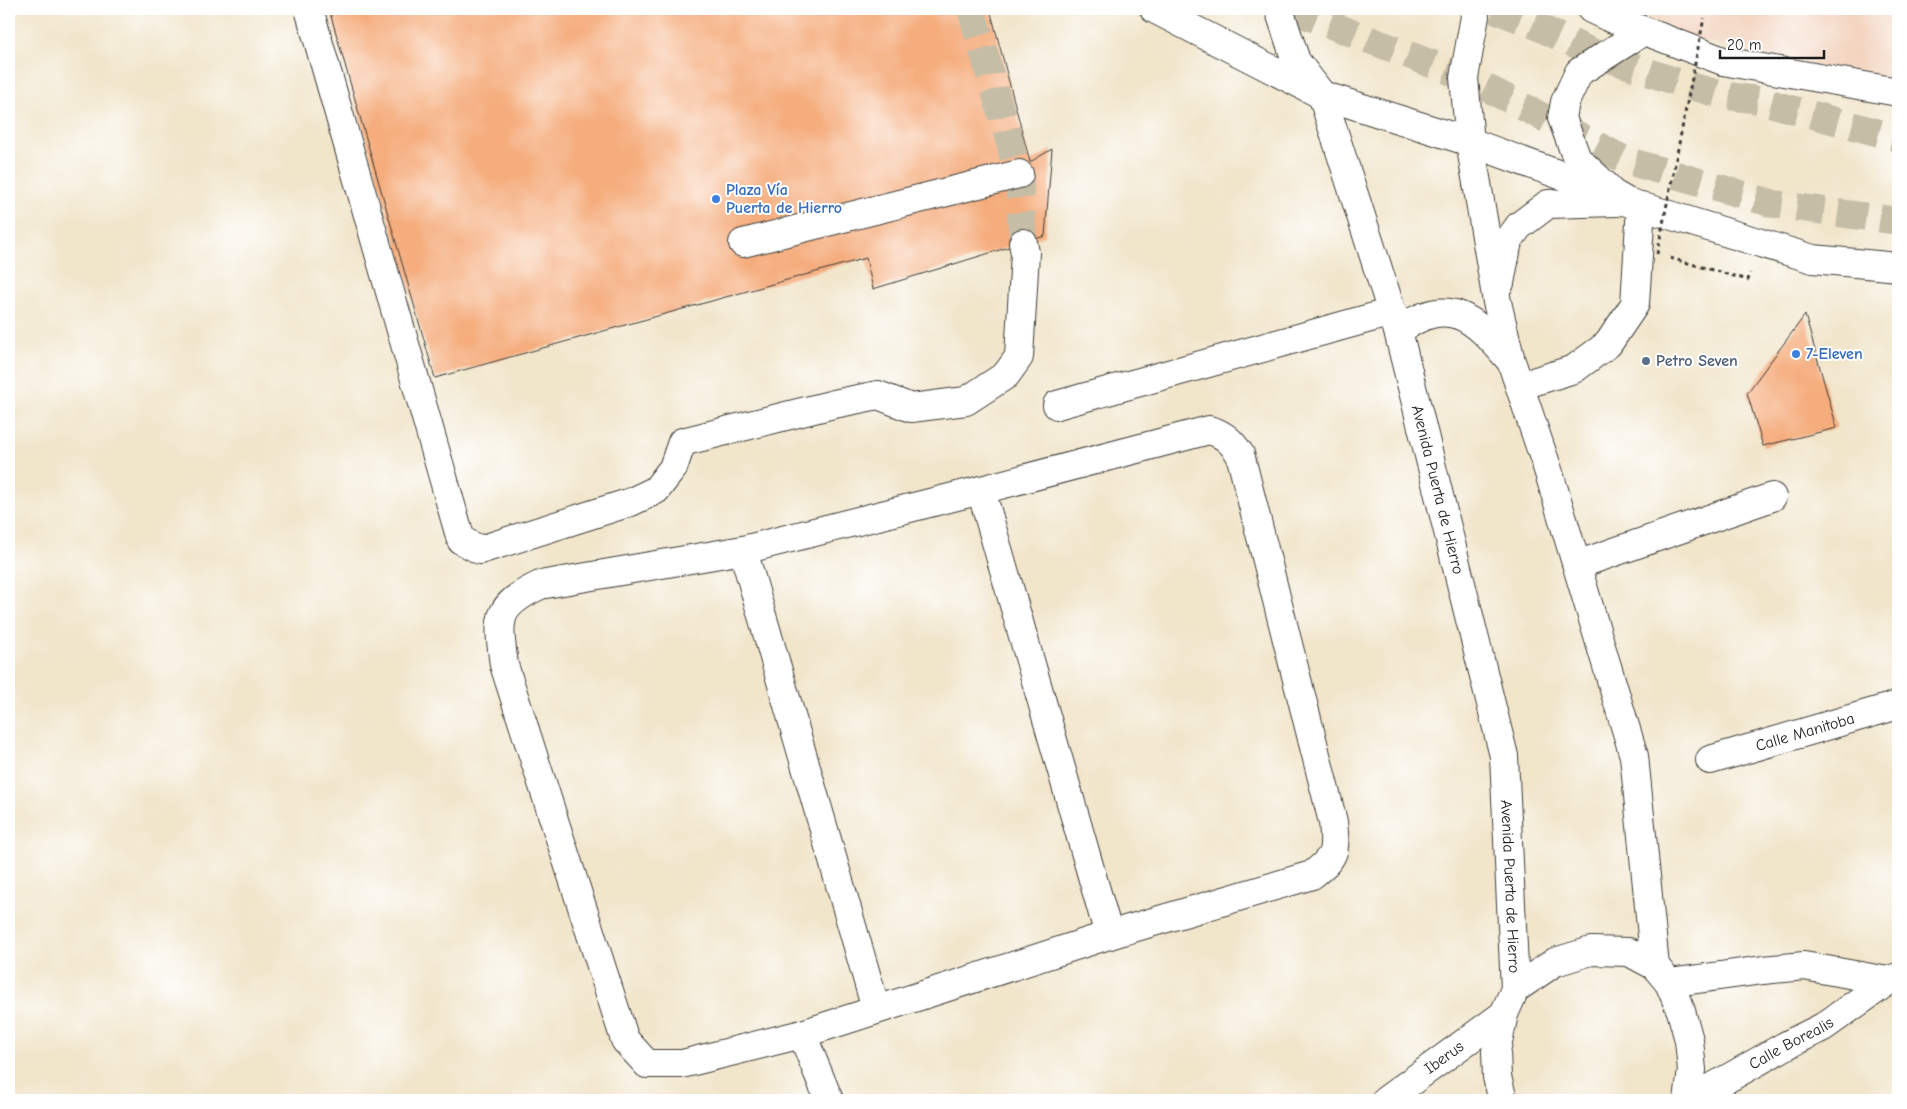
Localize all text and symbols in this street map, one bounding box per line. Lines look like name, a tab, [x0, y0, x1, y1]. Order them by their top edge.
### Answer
scale bar	[1720, 28, 1823, 60]
text: 20 m	[1727, 36, 1761, 54]
place label: Plaza Vía Puerta de Hierro	[726, 181, 842, 217]
marker: Plaza Vía Puerta de Hierro	[710, 193, 722, 205]
place label: 7-Eleven	[1806, 345, 1863, 363]
marker: 7-Eleven	[1790, 348, 1802, 360]
place label: Petro Seven	[1656, 352, 1738, 370]
marker: Petro Seven	[1640, 355, 1652, 367]
street label: Avenida Puerta de Hierro	[1408, 403, 1467, 576]
street label: Calle Manitoba	[1753, 709, 1857, 755]
street label: Avenida Puerta de Hierro	[1497, 799, 1523, 974]
street label: Calle Borealis	[1746, 1013, 1837, 1073]
street label: Iberus	[1421, 1037, 1468, 1078]

